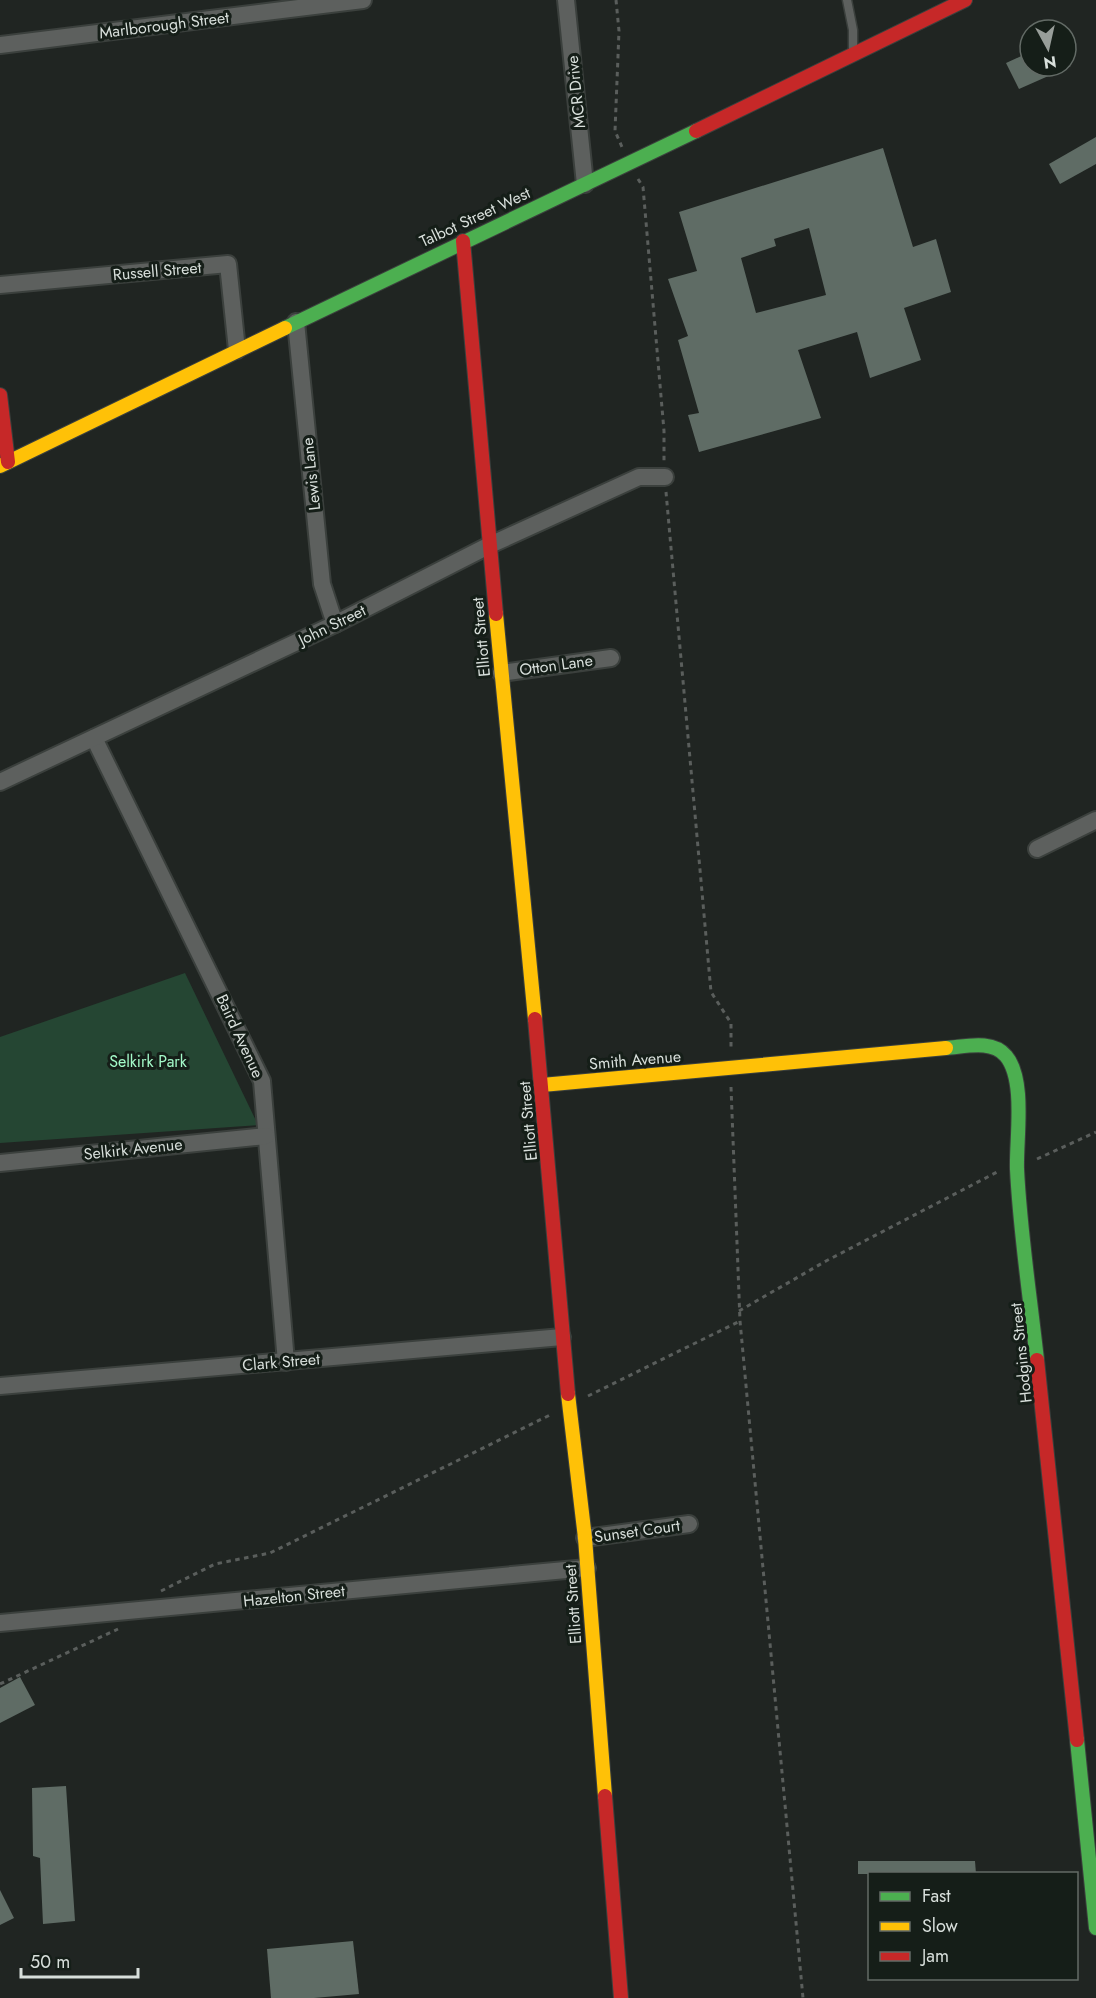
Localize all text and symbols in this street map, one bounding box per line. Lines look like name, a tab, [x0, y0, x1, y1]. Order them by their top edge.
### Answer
street label: Marlborough Street	[98, 6, 230, 44]
north arrow	[1018, 18, 1078, 78]
text: N	[1042, 50, 1058, 75]
street label: MCR Drive	[561, 54, 591, 130]
street label: Talbot Street West	[416, 181, 534, 253]
street label: Russell Street	[112, 256, 202, 286]
street label: Lewis Lane	[296, 436, 326, 512]
street label: Elliott Street	[466, 596, 496, 678]
street label: John Street	[293, 599, 370, 652]
street label: Otton Lane	[518, 648, 594, 682]
street label: Baird Avenue	[211, 990, 269, 1082]
street label: Smith Avenue	[588, 1045, 682, 1075]
park label: Selkirk Park	[109, 1050, 188, 1073]
street label: Elliott Street	[513, 1080, 543, 1162]
street label: Selkirk Avenue	[83, 1132, 183, 1166]
street label: Hodgins Street	[1004, 1302, 1038, 1404]
street label: Clark Street	[241, 1347, 321, 1377]
street label: Sunset Court	[593, 1514, 681, 1548]
street label: Elliott Street	[559, 1563, 587, 1645]
street label: Hazelton Street	[242, 1579, 346, 1613]
legend	[868, 1872, 1078, 1980]
text: Fast	[922, 1883, 951, 1909]
text: Slow	[922, 1913, 959, 1939]
scale bar	[21, 1941, 138, 1979]
text: Jam	[920, 1943, 949, 1969]
text: 50 m	[30, 1949, 70, 1975]

